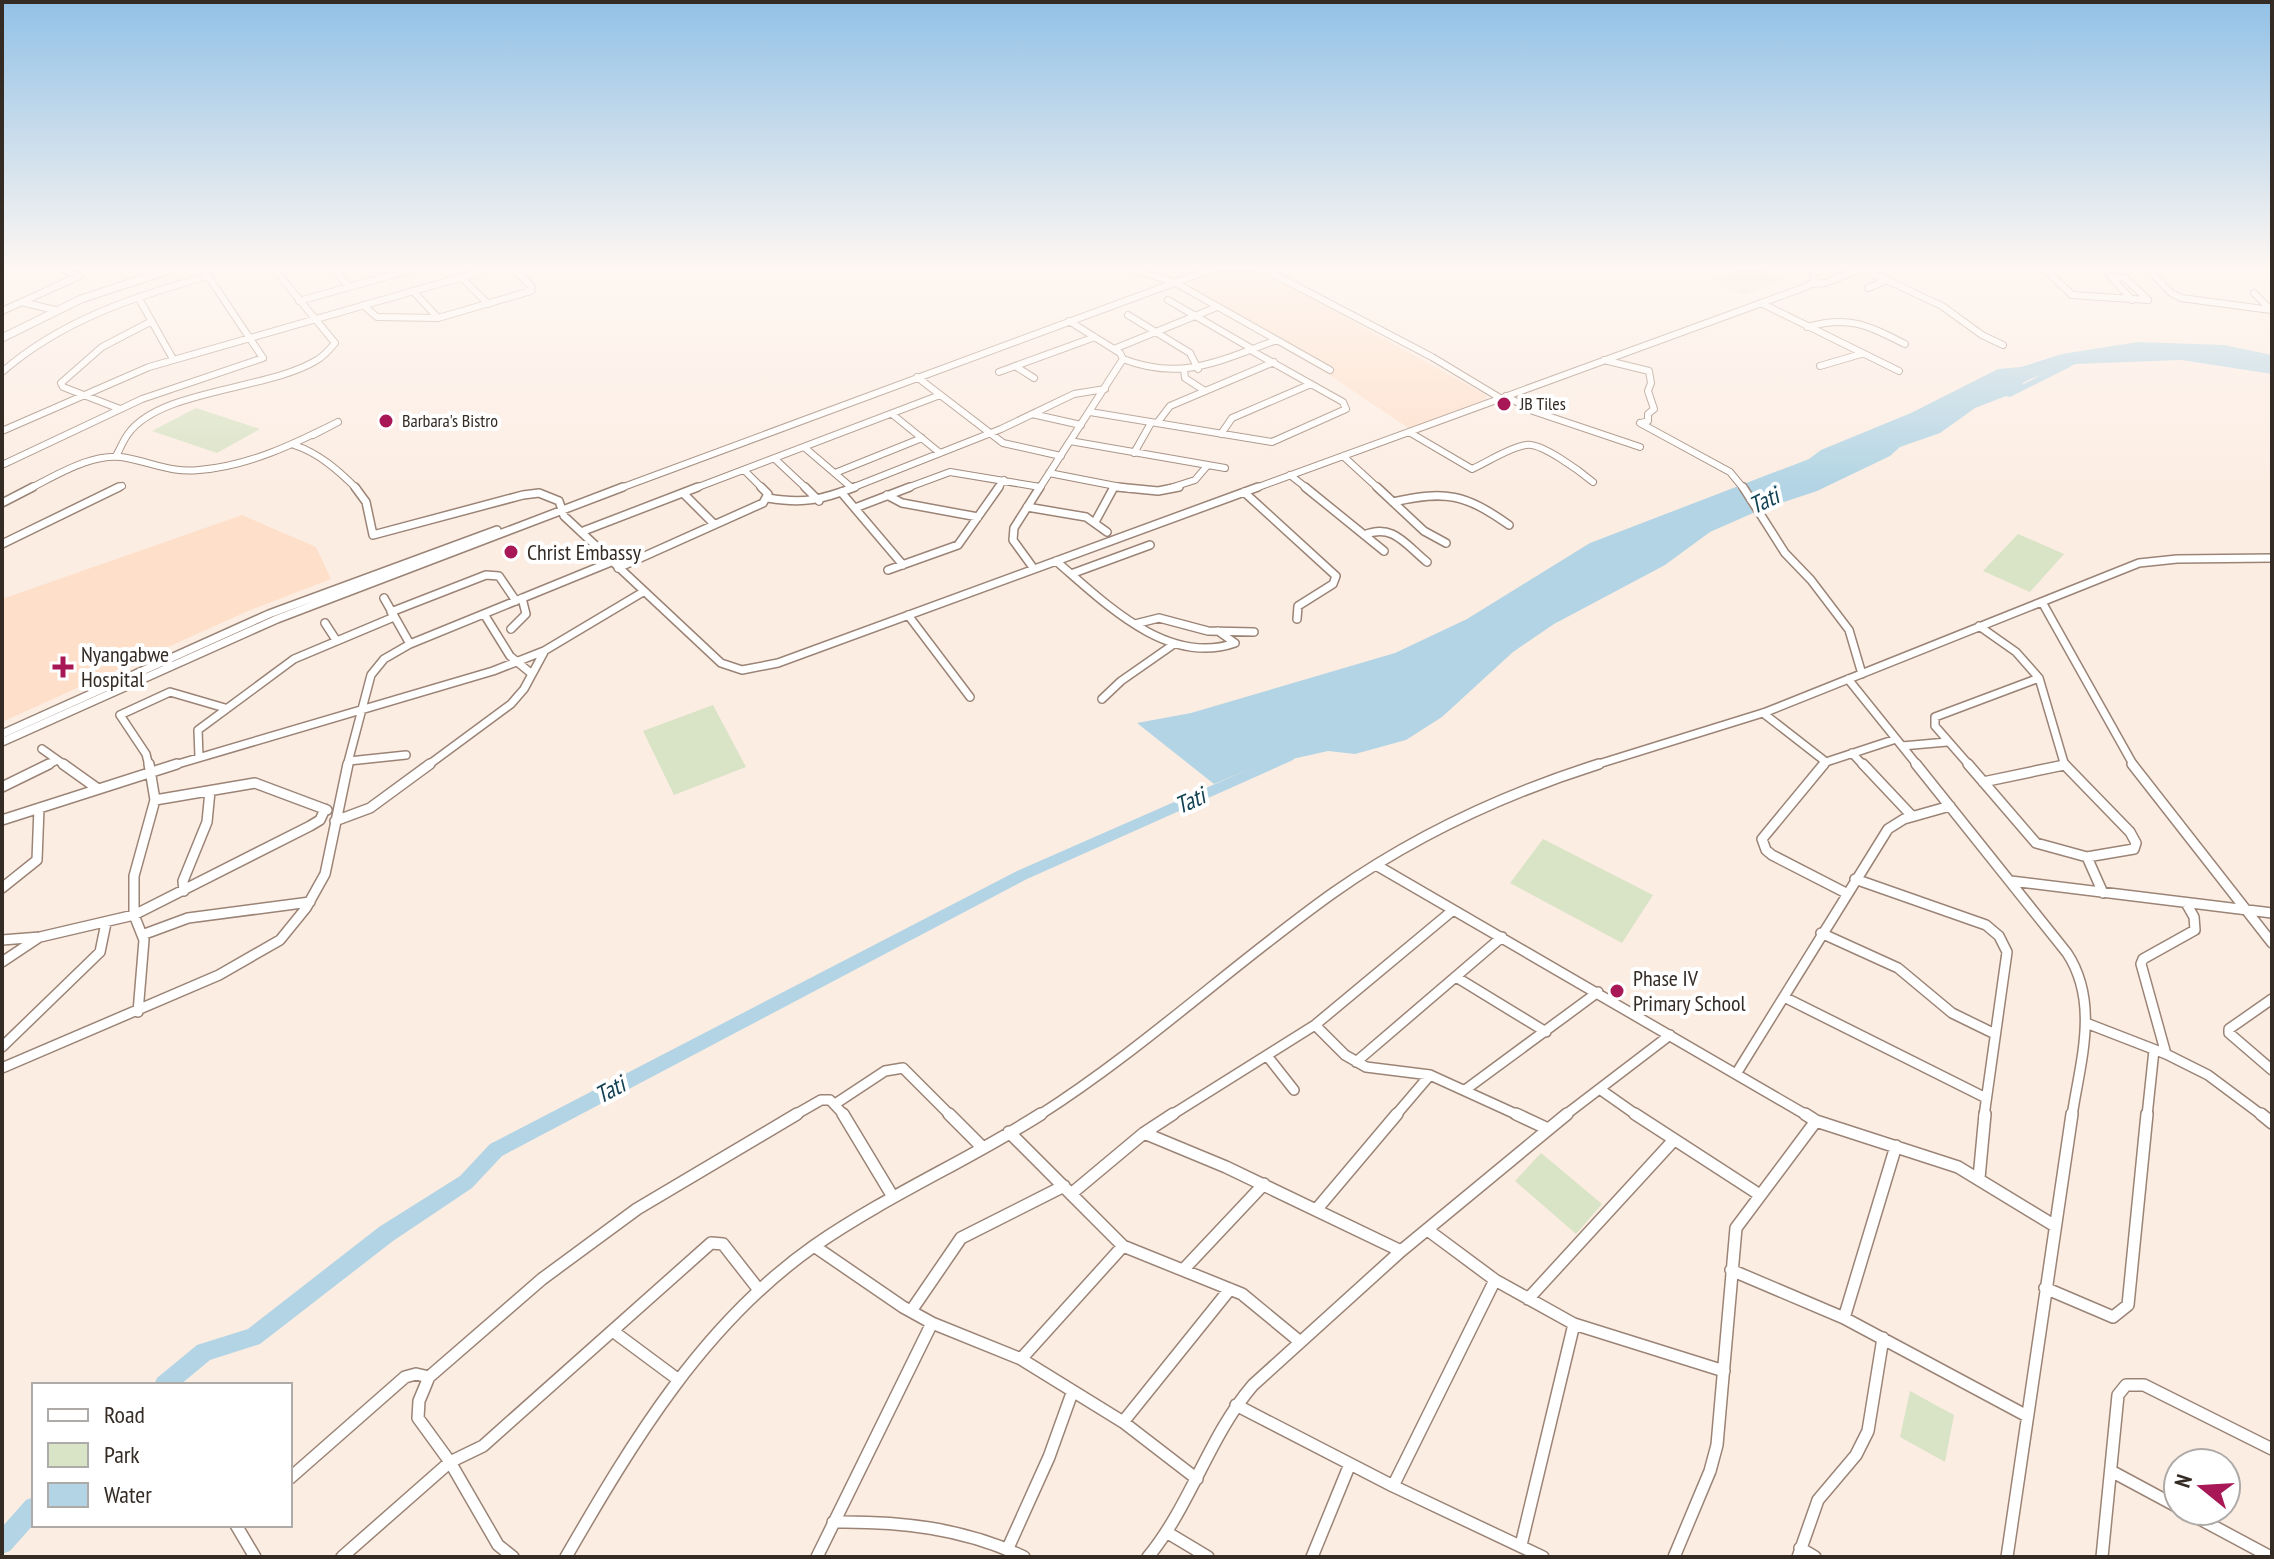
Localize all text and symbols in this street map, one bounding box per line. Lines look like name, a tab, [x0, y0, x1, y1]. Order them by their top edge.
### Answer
place label: JB Tiles	[1519, 392, 1566, 415]
marker: JB Tiles	[1495, 395, 1513, 413]
place label: Barbara's Bistro	[402, 409, 498, 432]
marker: Barbara's Bistro	[377, 412, 395, 430]
water label: Tati	[1743, 479, 1787, 521]
place label: Christ Embassy	[527, 538, 642, 566]
marker: Christ Embassy	[502, 543, 520, 561]
place label: Nyangabwe Hospital	[81, 640, 169, 693]
marker: Nyangabwe Hospital	[52, 656, 74, 678]
water label: Tati	[1170, 779, 1212, 821]
place label: Phase IV Primary School	[1633, 964, 1747, 1017]
marker: Phase IV Primary School	[1608, 982, 1626, 1000]
water label: Tati	[589, 1068, 633, 1110]
legend	[32, 1383, 292, 1527]
text: Road	[104, 1399, 145, 1430]
text: Park	[104, 1439, 140, 1470]
north arrow	[2162, 1447, 2242, 1527]
text: N	[2168, 1471, 2198, 1491]
text: Water	[104, 1479, 152, 1510]

